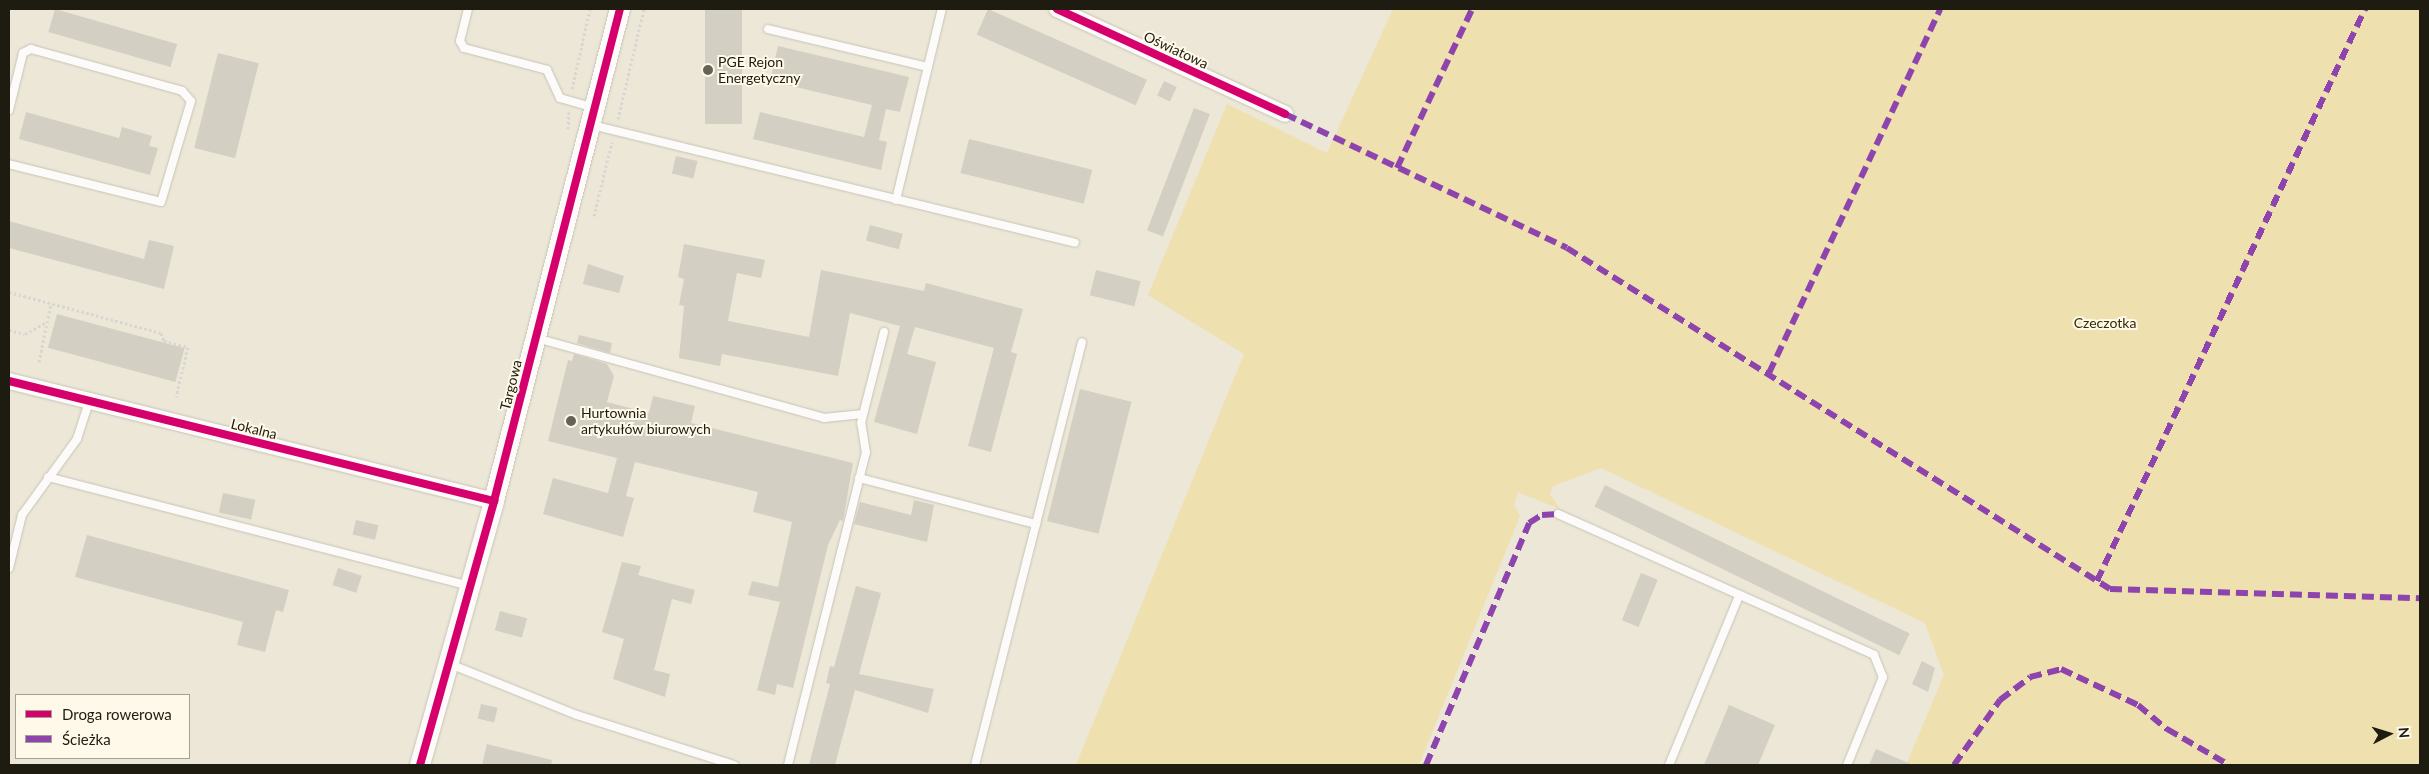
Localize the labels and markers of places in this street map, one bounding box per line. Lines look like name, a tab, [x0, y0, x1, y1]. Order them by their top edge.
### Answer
place label: PGE Rejon Energetyczny	[718, 54, 800, 86]
marker: PGE Rejon Energetyczny	[702, 64, 714, 76]
place label: Hurtownia artykułów biurowych	[581, 405, 711, 438]
marker: Hurtownia artykułów biurowych	[565, 415, 577, 427]

